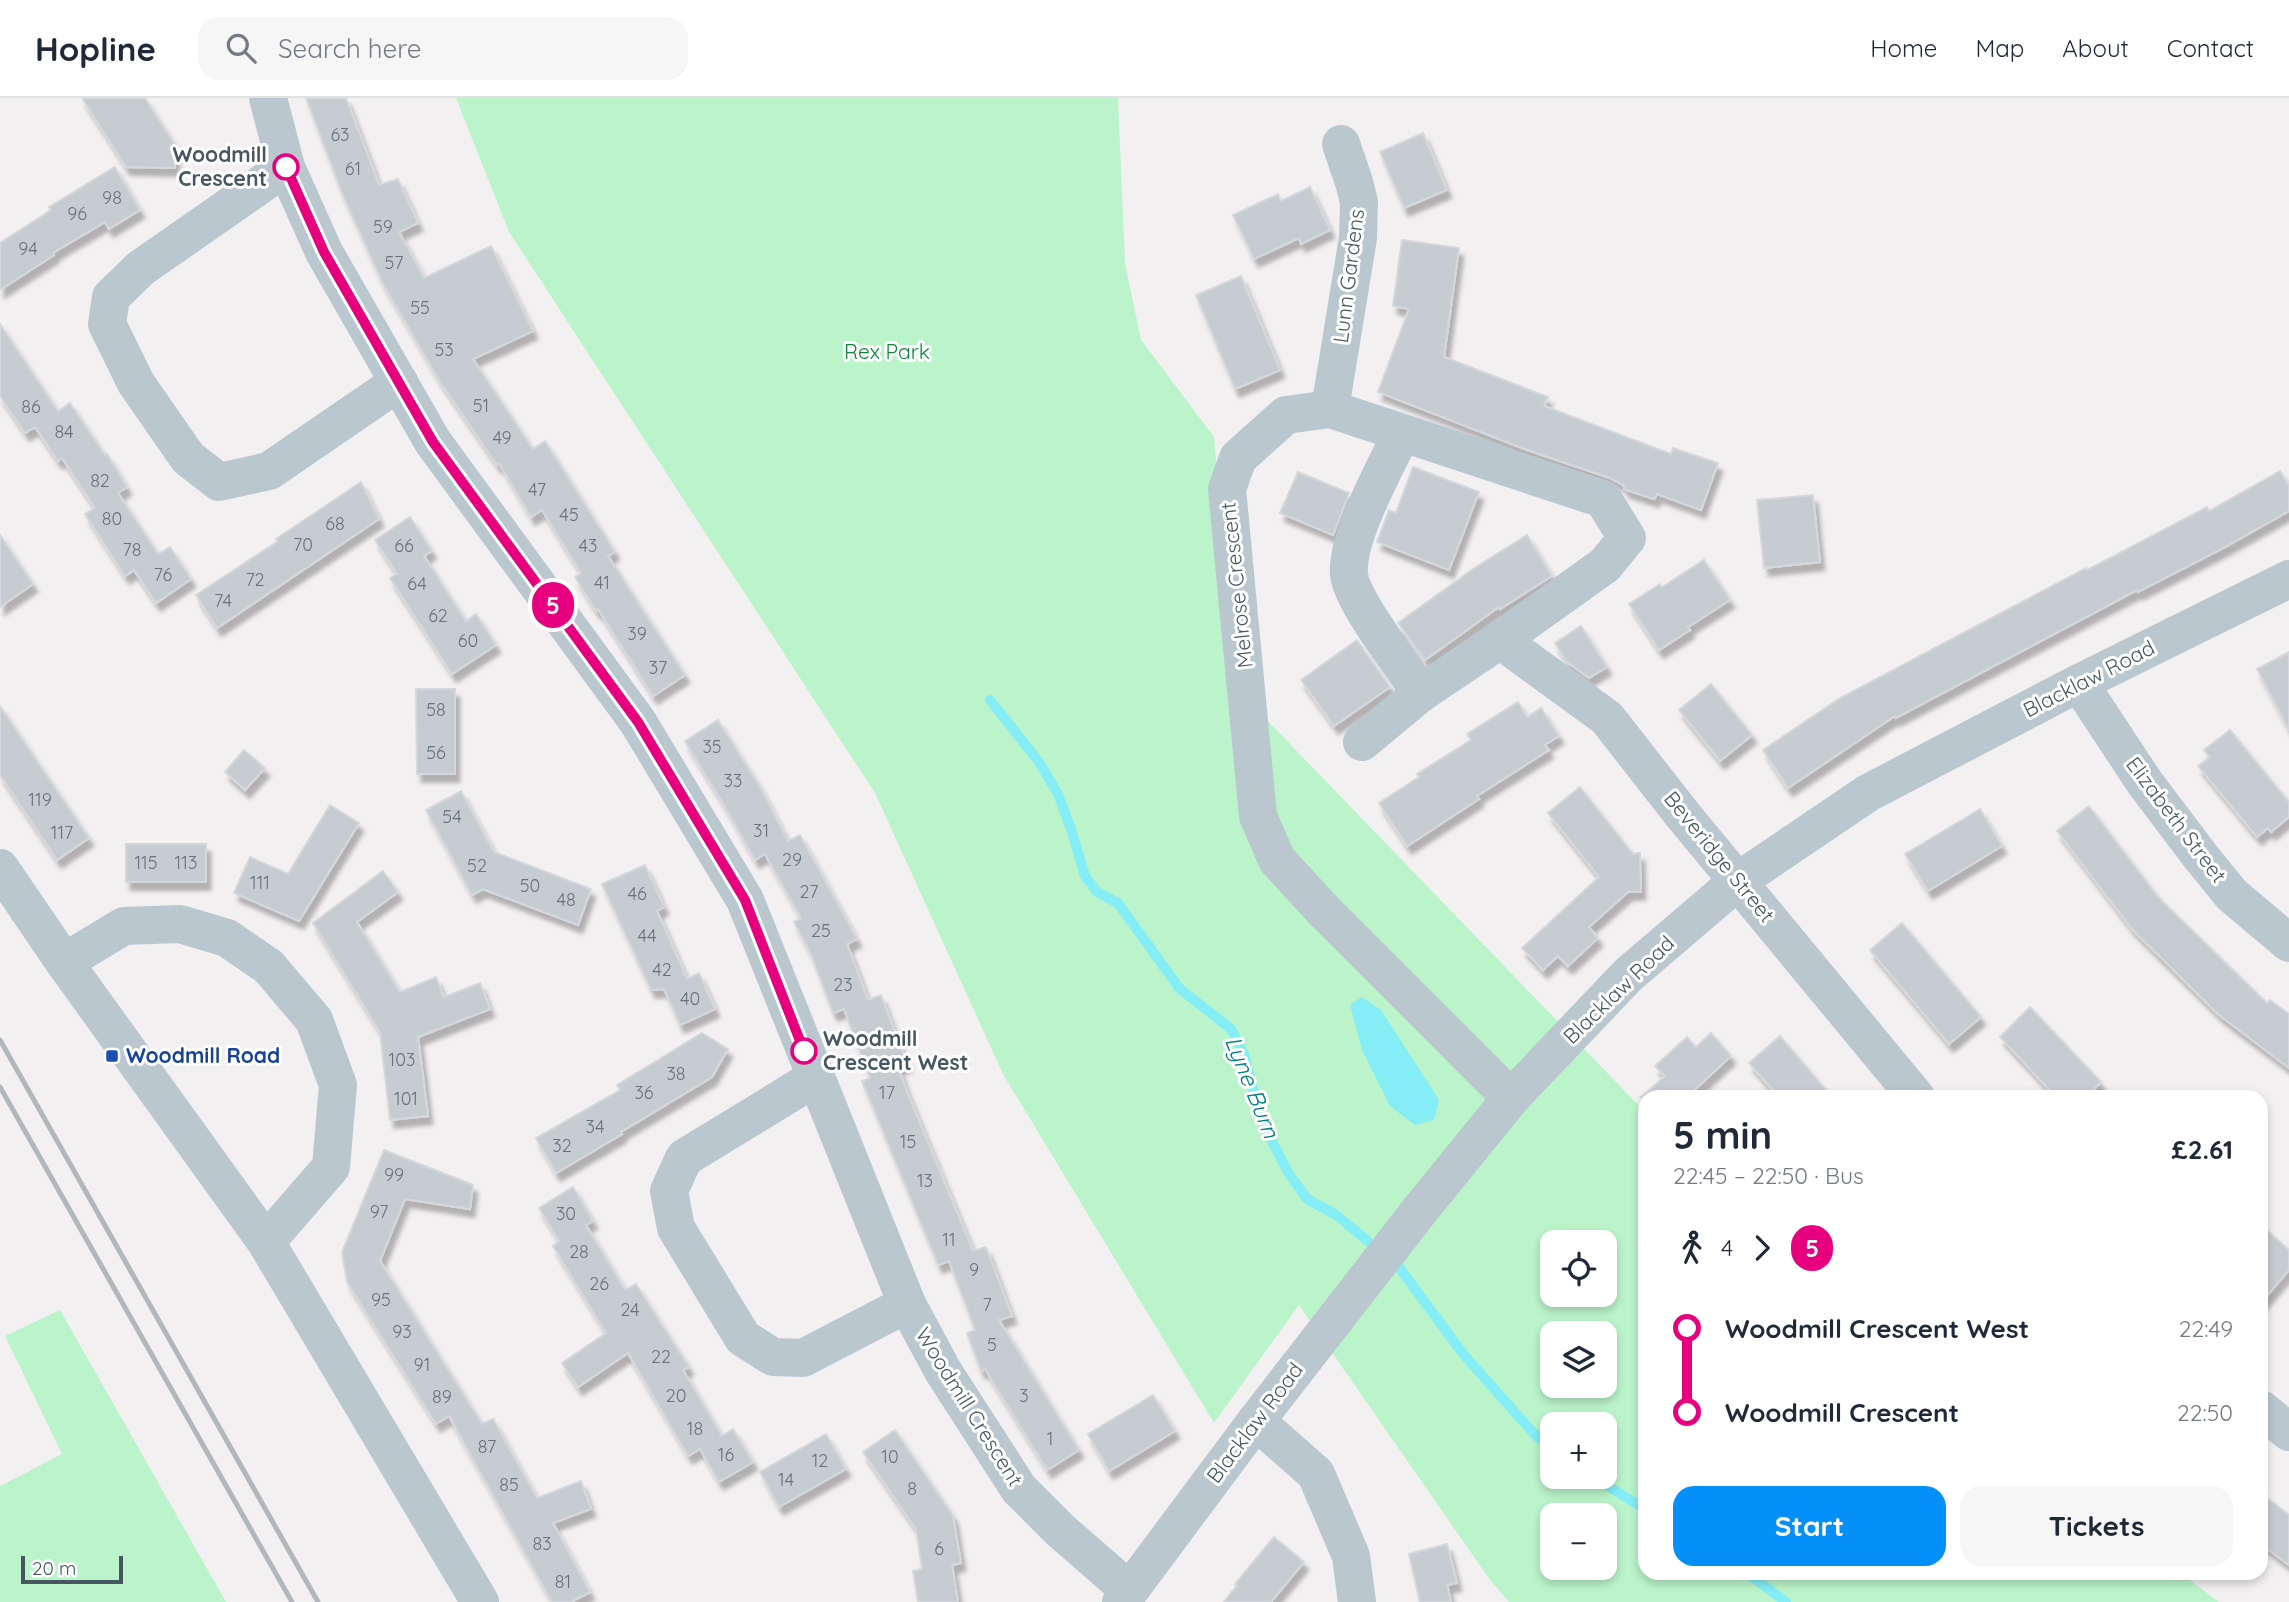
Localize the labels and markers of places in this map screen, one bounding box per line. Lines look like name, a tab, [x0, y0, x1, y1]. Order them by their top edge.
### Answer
place label: Woodmill Crescent	[172, 141, 267, 191]
marker: Woodmill Crescent	[273, 154, 299, 180]
place label: Woodmill Crescent West	[823, 1025, 968, 1075]
marker: Woodmill Crescent West	[791, 1038, 817, 1064]
place label: Woodmill Road	[126, 1042, 280, 1068]
marker: Woodmill Road	[104, 1048, 120, 1064]

